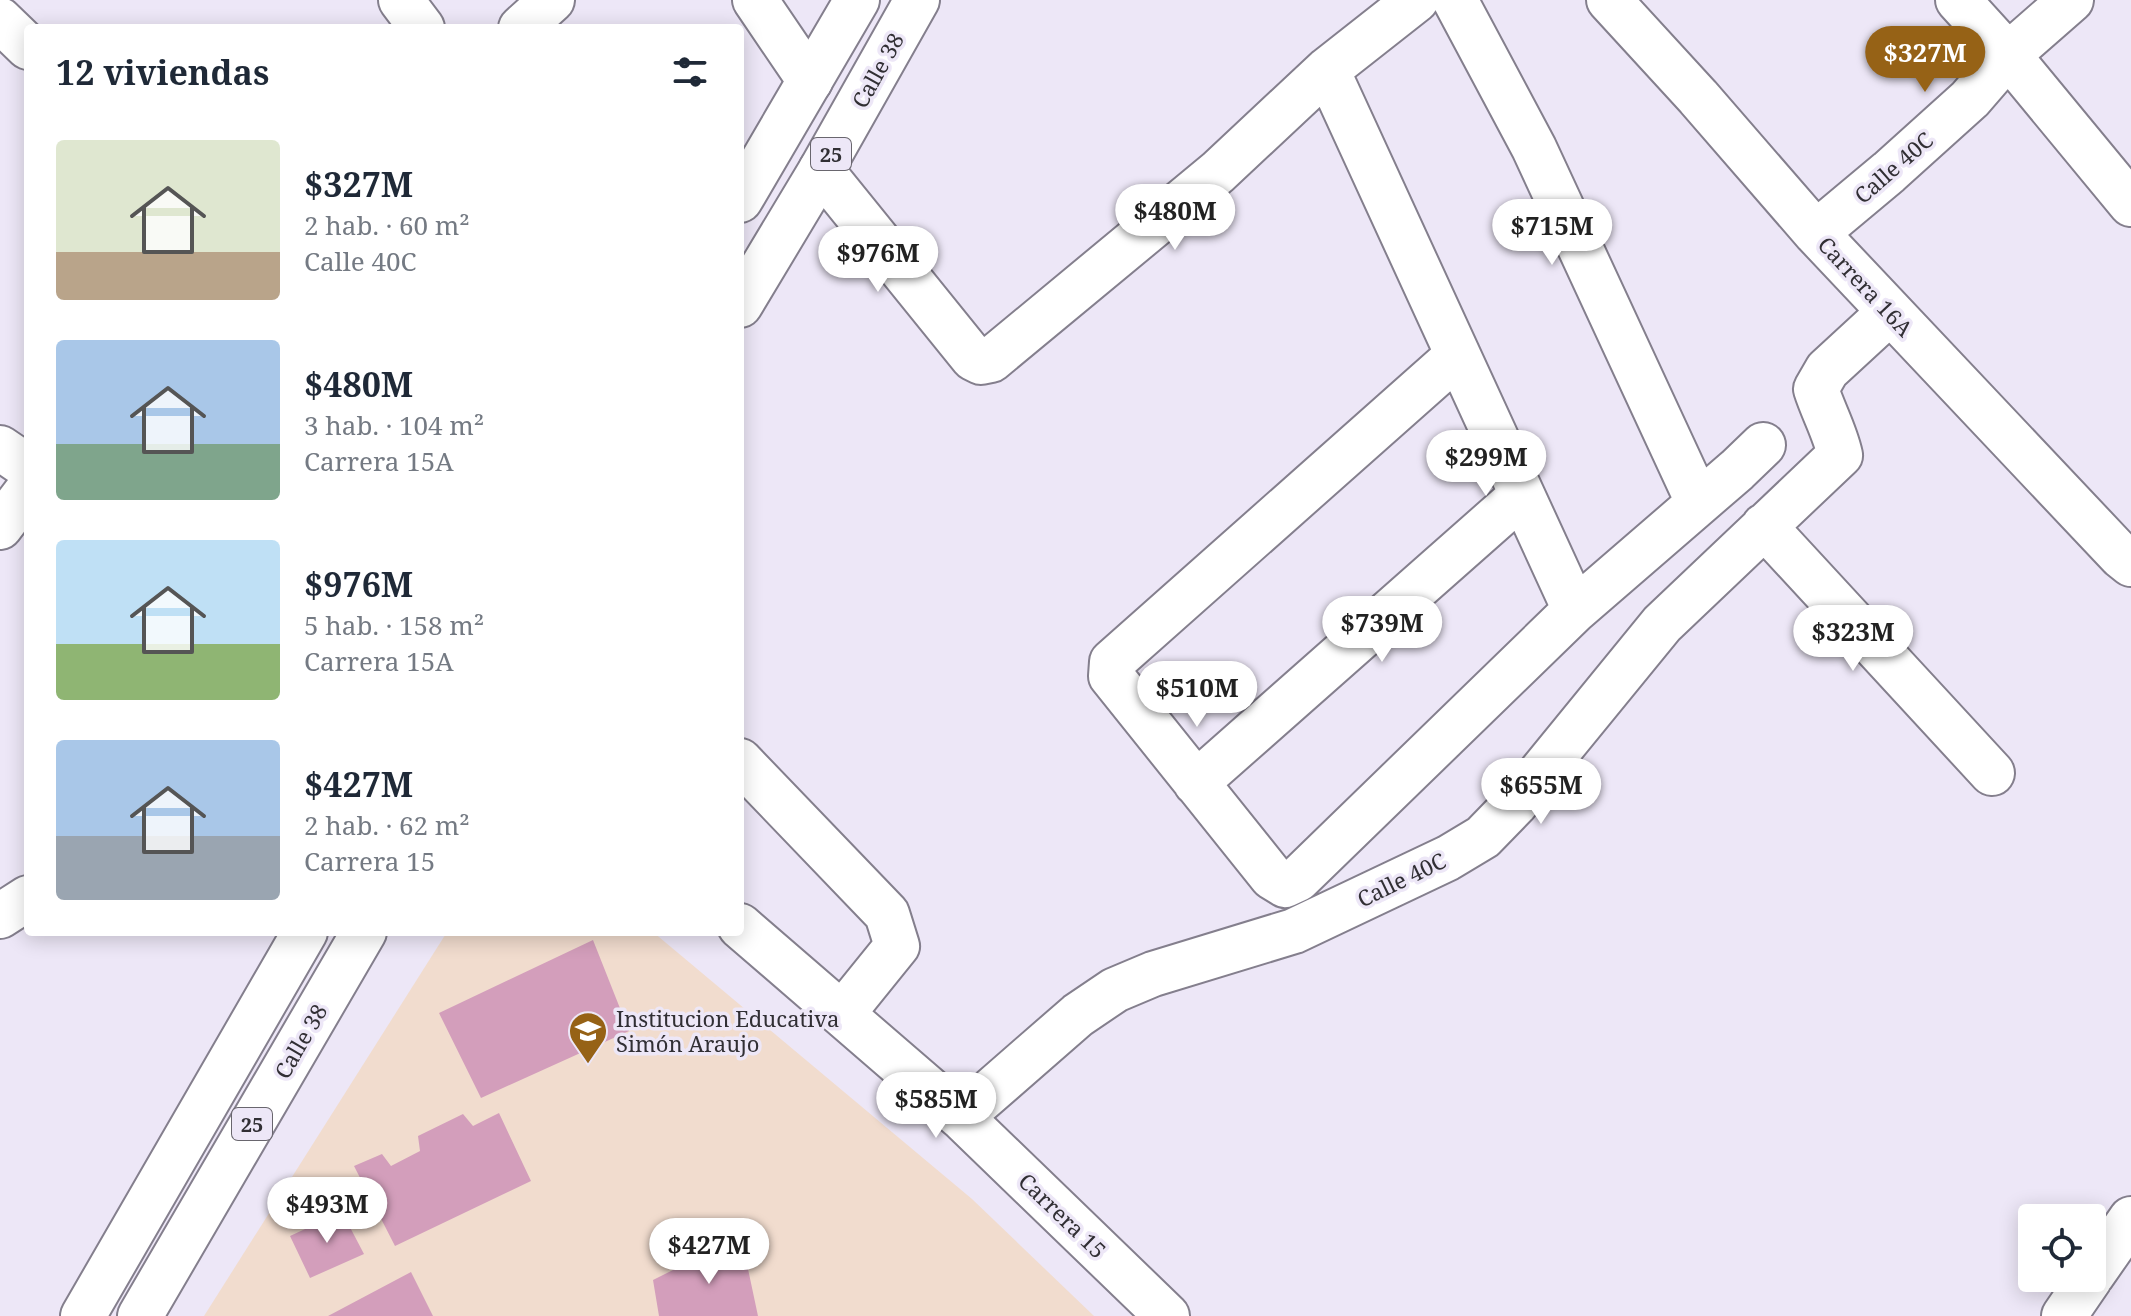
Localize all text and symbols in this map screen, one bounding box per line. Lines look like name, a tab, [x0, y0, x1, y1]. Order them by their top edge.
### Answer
pin: $327M	[1869, 26, 1981, 94]
street label: Calle 38	[844, 27, 910, 113]
text: $327M	[1883, 34, 1967, 70]
text: 12 viviendas	[56, 49, 269, 95]
icon: filters	[668, 50, 712, 94]
street label: Calle 40C	[1847, 124, 1939, 210]
road number: 25	[811, 138, 851, 170]
text: $327M	[304, 161, 413, 207]
icon: home	[120, 172, 216, 268]
pin: $480M	[1119, 184, 1231, 252]
text: $480M	[1133, 192, 1217, 228]
pin: $715M	[1496, 199, 1608, 267]
text: 2 hab. · 60 m²	[304, 207, 470, 243]
text: $715M	[1510, 207, 1594, 243]
pin: $976M	[822, 226, 934, 294]
street label: Carrera 16A	[1812, 230, 1920, 343]
text: $976M	[836, 234, 920, 270]
text: Calle 40C	[304, 243, 416, 279]
text: $480M	[304, 361, 413, 407]
icon: home	[120, 372, 216, 468]
text: 3 hab. · 104 m²	[304, 407, 484, 443]
pin: $299M	[1430, 430, 1542, 498]
text: $299M	[1444, 438, 1528, 474]
text: Carrera 15A	[304, 443, 454, 479]
text: $976M	[304, 561, 413, 607]
icon: home	[120, 572, 216, 668]
pin: $739M	[1326, 596, 1438, 664]
text: $739M	[1340, 604, 1424, 640]
pin: $323M	[1797, 605, 1909, 673]
text: 5 hab. · 158 m²	[304, 607, 484, 643]
text: $323M	[1811, 613, 1895, 649]
text: Carrera 15A	[304, 643, 454, 679]
pin: $510M	[1141, 661, 1253, 729]
text: $510M	[1155, 669, 1239, 705]
pin: $655M	[1485, 758, 1597, 826]
text: $427M	[304, 761, 413, 807]
text: $655M	[1499, 766, 1583, 802]
icon: home	[120, 772, 216, 868]
text: 2 hab. · 62 m²	[304, 807, 470, 843]
text: Carrera 15	[304, 843, 435, 879]
street label: Calle 40C	[1352, 845, 1450, 913]
street label: Calle 38	[267, 998, 333, 1084]
place label: Institucion Educativa Simón Araujo	[616, 1003, 839, 1058]
school or university icon: Institucion Educativa Simón Araujo	[567, 1010, 609, 1065]
pin: $585M	[880, 1072, 992, 1140]
text: $585M	[894, 1080, 978, 1116]
road number: 25	[232, 1108, 272, 1140]
street label: Carrera 15	[1013, 1166, 1113, 1264]
pin: $493M	[271, 1177, 383, 1245]
text: $493M	[285, 1185, 369, 1221]
map controls	[2018, 1204, 2106, 1292]
button: locate	[2018, 1204, 2106, 1292]
pin: $427M	[653, 1218, 765, 1286]
text: $427M	[667, 1226, 751, 1262]

